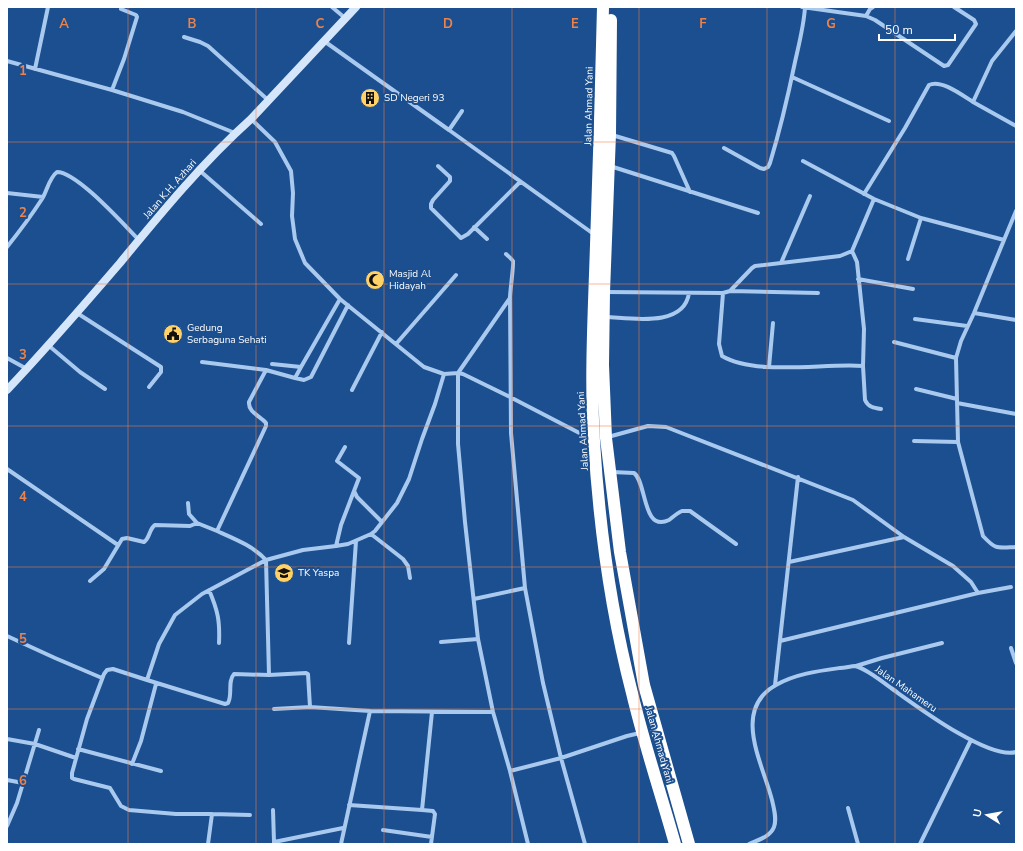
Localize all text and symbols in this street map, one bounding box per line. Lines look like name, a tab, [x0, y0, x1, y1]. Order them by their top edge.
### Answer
text: A	[59, 15, 69, 33]
text: B	[188, 15, 197, 33]
text: C	[316, 15, 325, 33]
text: D	[443, 15, 453, 33]
text: E	[571, 15, 579, 33]
text: F	[699, 15, 707, 33]
text: G	[826, 15, 836, 33]
scale bar	[879, 16, 955, 42]
text: 50 m	[885, 22, 913, 38]
text: 1	[19, 62, 27, 80]
street label: Jalan Ahmad Yani	[581, 66, 597, 147]
building icon: SD Negeri 93	[359, 87, 381, 109]
place label: SD Negeri 93	[384, 91, 445, 105]
street label: Jalan K.H. Azhari	[139, 156, 200, 223]
text: 2	[19, 204, 27, 222]
place label: Masjid Al Hidayah	[389, 267, 431, 293]
mosque icon: Masjid Al Hidayah	[364, 269, 386, 291]
place label: Gedung Serbaguna Sehati	[187, 321, 266, 347]
public building icon: Gedung Serbaguna Sehati	[162, 323, 184, 345]
text: 3	[19, 346, 27, 364]
street label: Jalan Ahmad Yani	[574, 391, 592, 472]
text: 4	[19, 488, 27, 506]
school or university icon: TK Yaspa	[273, 562, 295, 584]
place label: TK Yaspa	[298, 566, 339, 580]
text: 5	[19, 630, 27, 648]
street label: Jalan Mahameru	[871, 662, 940, 716]
street label: Jalan Ahmad Yani	[641, 704, 677, 785]
text: 6	[19, 772, 27, 790]
north arrow	[967, 795, 1007, 835]
text: U	[970, 808, 986, 819]

